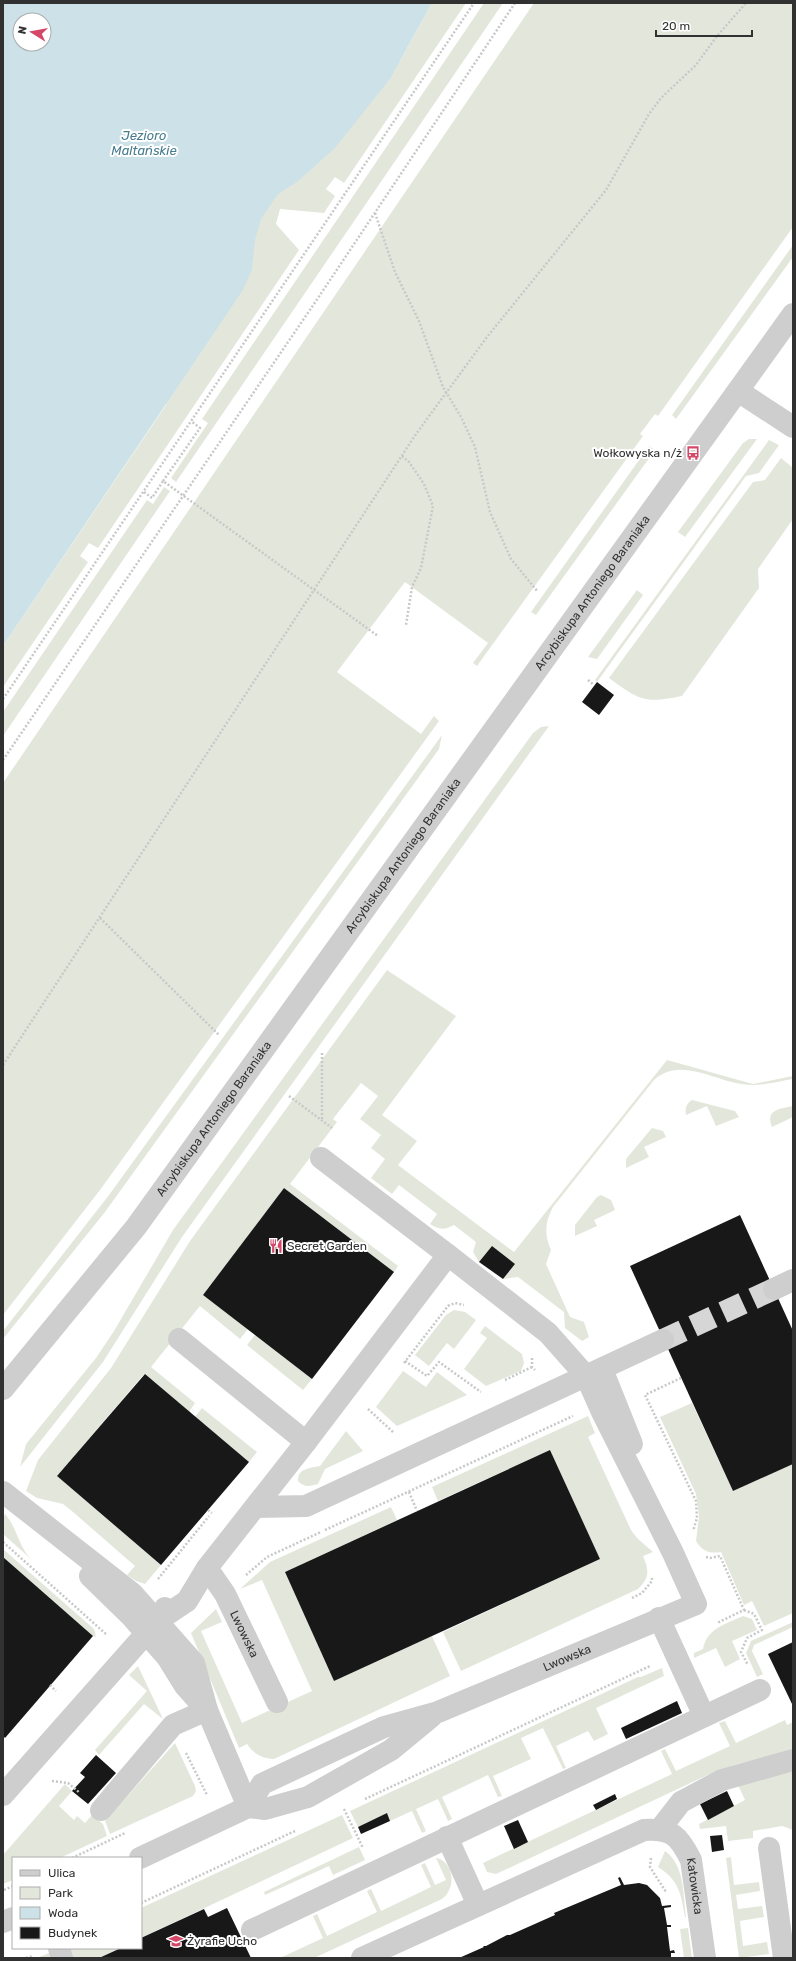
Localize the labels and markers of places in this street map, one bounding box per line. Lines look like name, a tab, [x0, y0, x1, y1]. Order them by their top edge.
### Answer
bus stop icon: Wołkowyska n/ż	[685, 445, 701, 461]
place label: Wołkowyska n/ż	[593, 446, 682, 460]
restaurant icon: Secret Garden	[268, 1238, 284, 1254]
place label: Secret Garden	[287, 1239, 367, 1253]
school or university icon: Żyrafie Ucho	[168, 1933, 184, 1949]
place label: Żyrafie Ucho	[187, 1934, 257, 1948]

